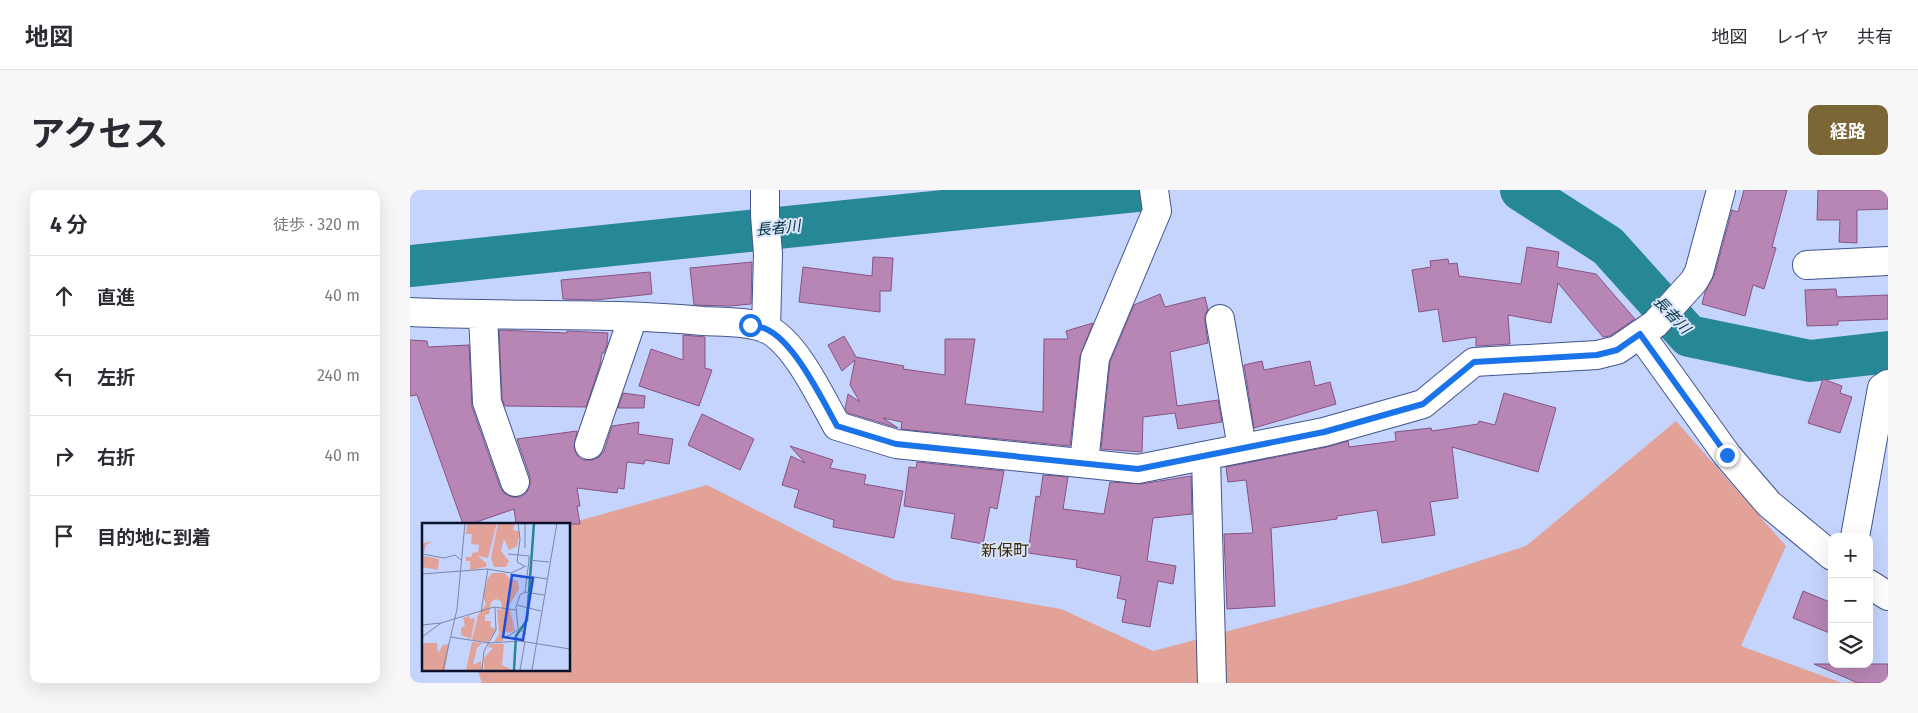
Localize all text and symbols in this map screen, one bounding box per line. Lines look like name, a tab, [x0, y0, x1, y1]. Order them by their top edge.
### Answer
text: 地図	[25, 23, 73, 51]
text: 地図	[1712, 26, 1748, 48]
text: レイヤ	[1776, 26, 1829, 48]
text: 共有	[1857, 26, 1893, 48]
button: 経路	[1808, 105, 1888, 155]
text: アクセス	[30, 113, 168, 155]
text: 4 分	[50, 212, 88, 238]
text: 徒歩 · 320 m	[273, 215, 360, 234]
water label: 長者川	[755, 216, 803, 239]
icon: ahead	[50, 282, 78, 310]
text: 直進	[97, 286, 135, 309]
text: 40 m	[325, 286, 360, 305]
water label: 長者川	[1650, 293, 1695, 339]
route start	[739, 314, 762, 337]
icon: left	[50, 362, 78, 390]
text: 左折	[97, 366, 135, 389]
text: 240 m	[317, 366, 360, 385]
icon: right	[50, 442, 78, 470]
route end	[1716, 444, 1739, 467]
text: 右折	[97, 446, 135, 469]
text: 40 m	[325, 446, 360, 465]
icon: arrive	[50, 522, 78, 550]
inset map	[422, 523, 570, 670]
text: 目的地に到着	[97, 526, 211, 549]
map controls	[1828, 533, 1873, 668]
button: +	[1828, 533, 1873, 578]
district label: 新保町	[981, 541, 1029, 560]
button: −	[1828, 578, 1873, 623]
button: layers	[1828, 623, 1873, 668]

